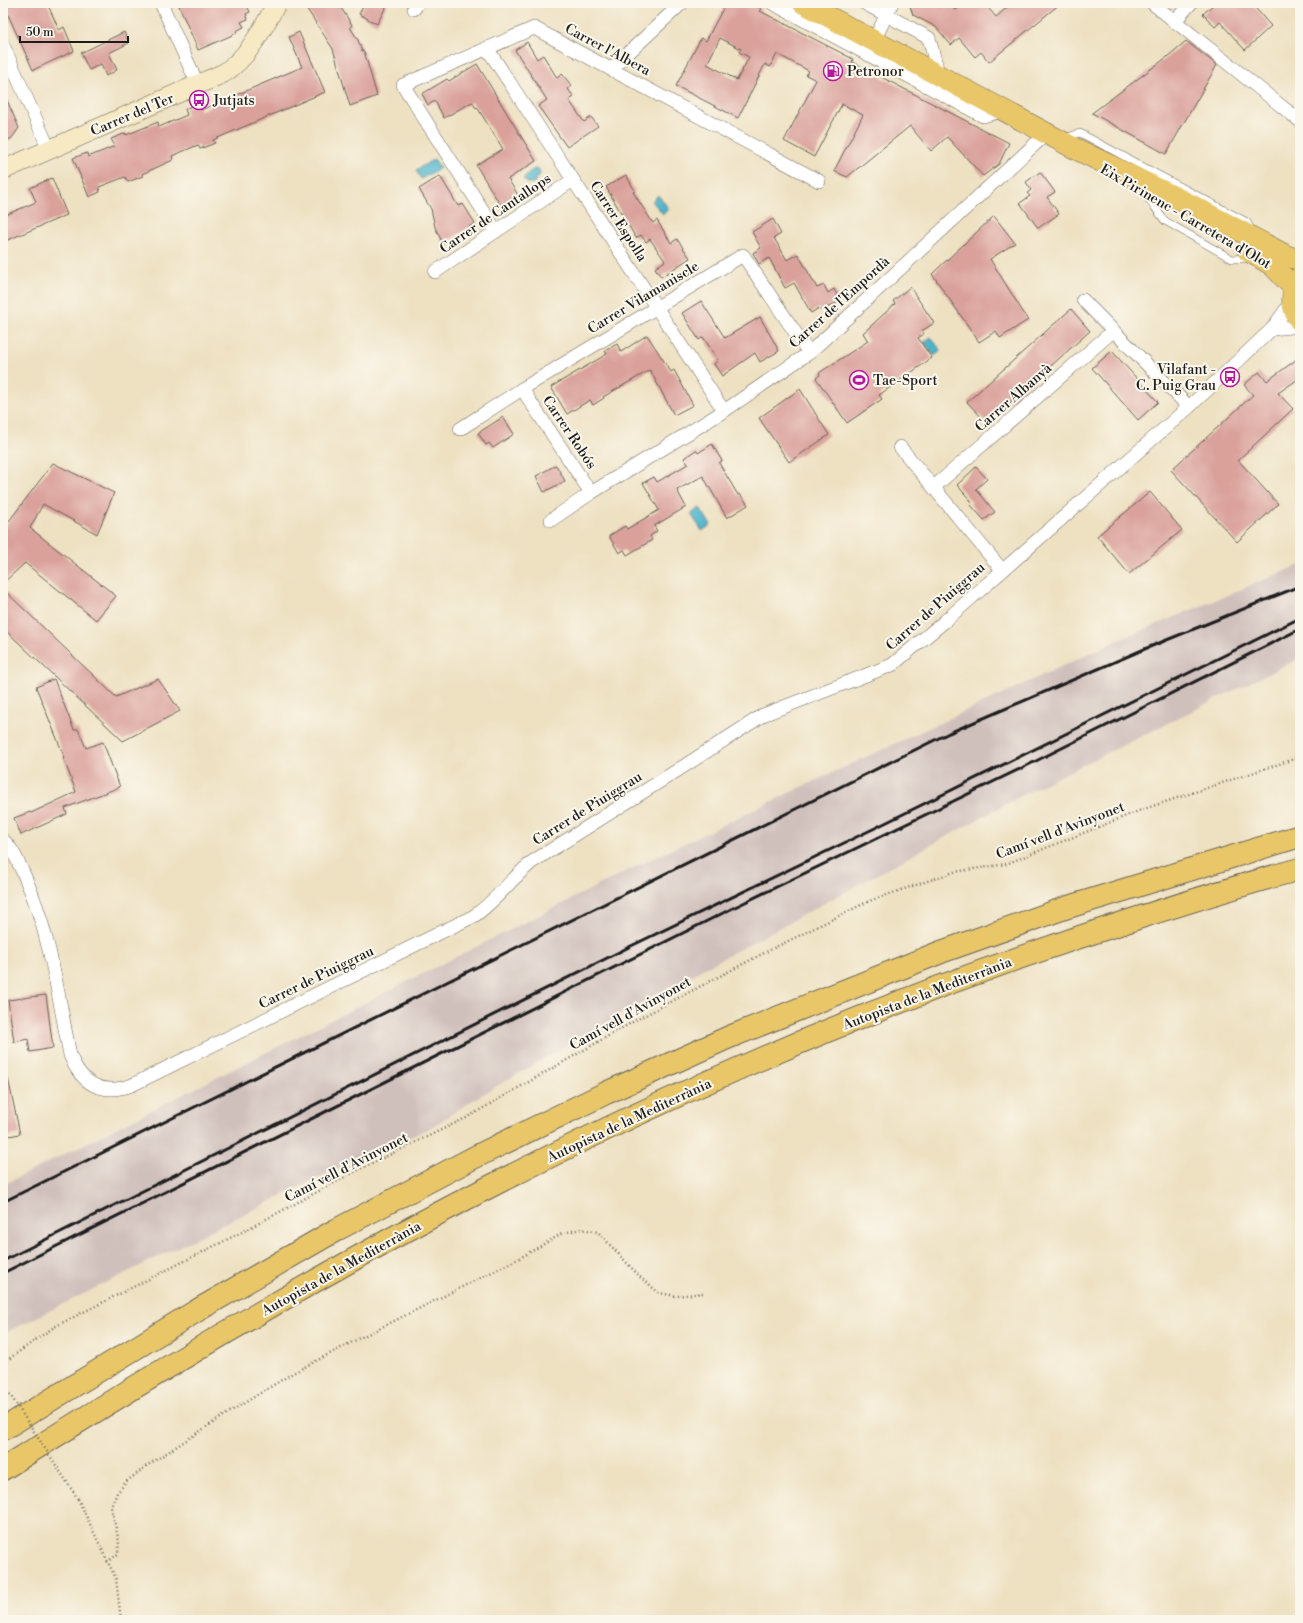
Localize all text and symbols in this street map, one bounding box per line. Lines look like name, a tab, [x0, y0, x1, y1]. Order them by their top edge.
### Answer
scale bar	[20, 18, 128, 44]
street label: Carrer l'Albera	[562, 20, 654, 80]
text: 50 m	[26, 25, 54, 40]
fuel station icon: Petronor	[822, 60, 844, 82]
place label: Petronor	[847, 63, 904, 81]
street label: Carrer del Ter	[88, 89, 177, 141]
bus stop icon: Jutjats	[188, 89, 210, 111]
place label: Jutjats	[212, 92, 255, 110]
street label: Eix Pirinenc - Carretera d'Olot	[1097, 160, 1274, 273]
street label: Carrer de Cantallops	[436, 170, 555, 258]
street label: Carrer Espolla	[586, 178, 651, 266]
street label: Carrer de l'Empordà	[786, 252, 894, 353]
street label: Carrer Vilamaniscle	[585, 258, 702, 338]
street label: Carrer Albanyà	[972, 359, 1056, 436]
place label: Vilafant - C. Puig Grau	[1136, 361, 1216, 395]
bus stop icon: Vilafant - C. Puig Grau	[1219, 366, 1241, 388]
sports icon: Tae-Sport	[848, 369, 870, 391]
place label: Tae-Sport	[873, 372, 937, 390]
street label: Carrer Robós	[538, 393, 600, 473]
street label: Carrer de Piuiggrau	[882, 559, 989, 655]
street label: Carrer de Piuiggrau	[530, 768, 646, 850]
street label: Camí vell d'Avinyonet	[994, 798, 1127, 864]
street label: Carrer de Piuiggrau	[256, 942, 377, 1014]
street label: Autopista de la Mediterrània	[839, 953, 1015, 1035]
street label: Camí vell d'Avinyonet	[567, 973, 694, 1055]
street label: Autopista de la Mediterrània	[543, 1074, 715, 1167]
street label: Camí vell d'Avinyonet	[282, 1129, 411, 1207]
street label: Autopista de la Mediterrània	[258, 1217, 425, 1321]

